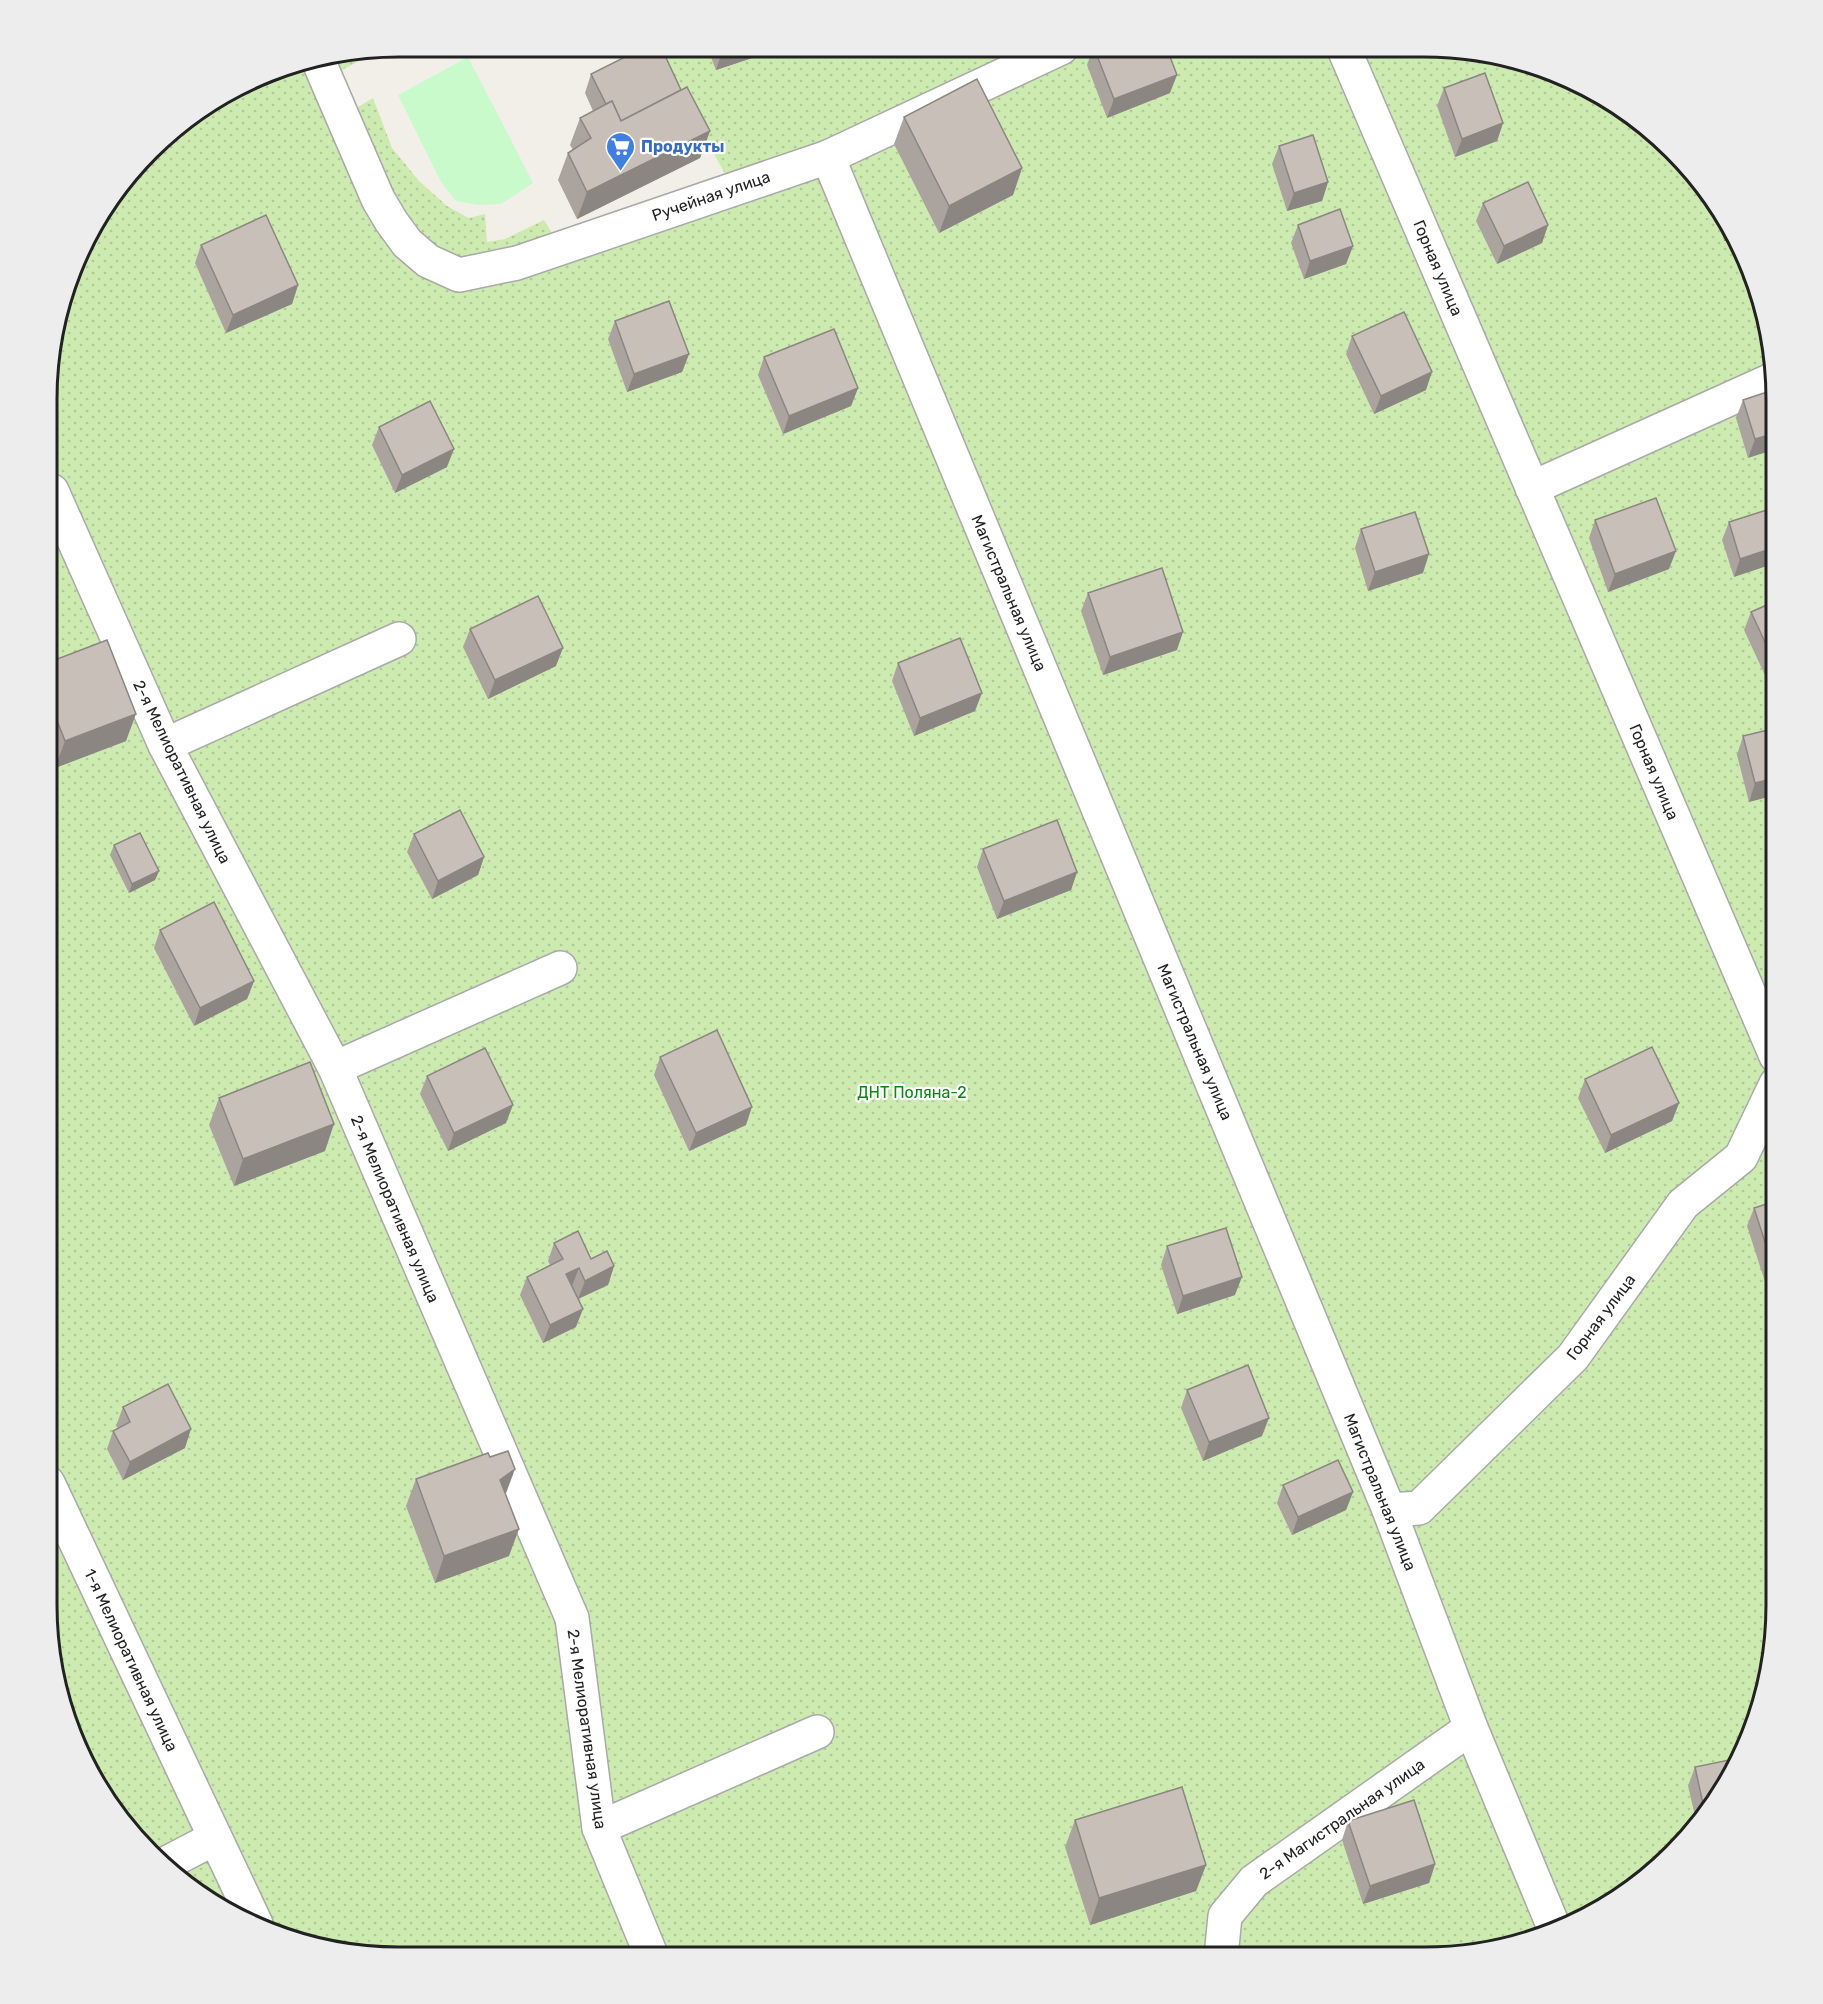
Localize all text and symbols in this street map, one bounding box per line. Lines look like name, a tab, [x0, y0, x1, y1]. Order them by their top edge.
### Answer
supermarket icon: Продукты	[604, 130, 636, 172]
place label: Продукты	[641, 137, 724, 156]
street label: Ручейная улица	[649, 167, 773, 225]
street label: Горная улица	[1409, 217, 1467, 319]
street label: Магистральная улица	[967, 512, 1051, 674]
street label: 2-я Мелиоративная улица	[129, 677, 235, 867]
street label: Горная улица	[1625, 721, 1683, 823]
street label: Магистральная улица	[1153, 961, 1237, 1123]
park label: ДНТ Поляна-2	[857, 1083, 967, 1102]
street label: 2-я Мелиоративная улица	[347, 1112, 443, 1306]
street label: Горная улица	[1563, 1270, 1639, 1364]
street label: Магистральная улица	[1340, 1411, 1420, 1573]
street label: 1-я Мелиоративная улица	[80, 1566, 182, 1754]
street label: 2-я Мелиоративная улица	[564, 1628, 610, 1830]
street label: 2-я Магистральная улица	[1256, 1755, 1428, 1883]

